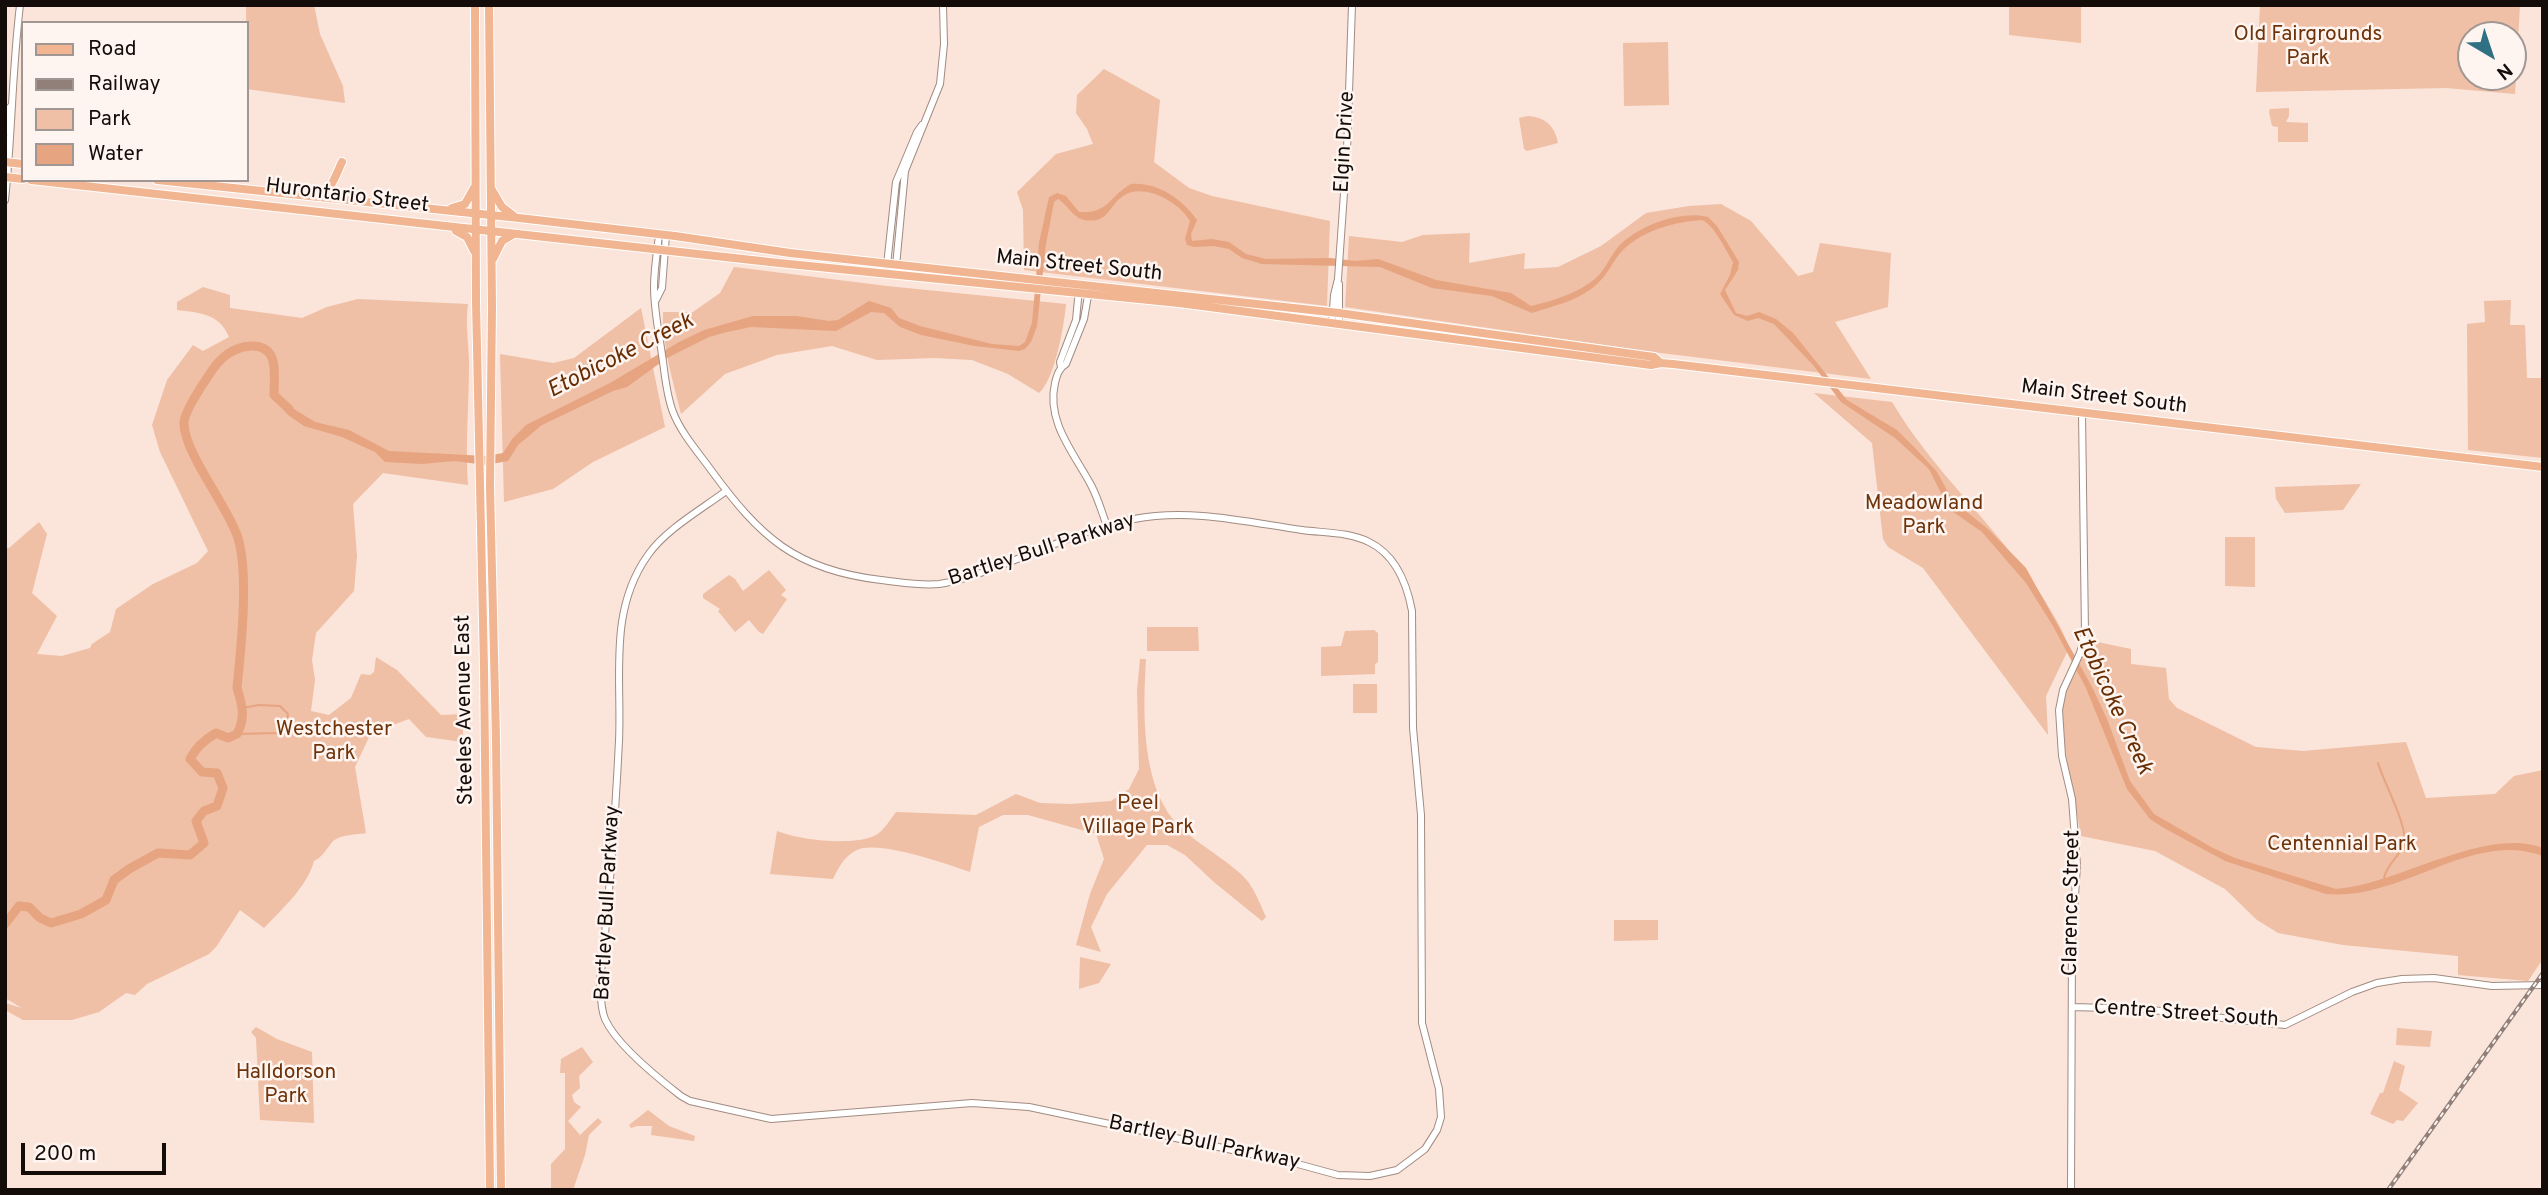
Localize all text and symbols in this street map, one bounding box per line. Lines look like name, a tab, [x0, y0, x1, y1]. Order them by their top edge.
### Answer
legend	[21, 21, 248, 182]
north arrow	[2457, 21, 2527, 91]
park label: Old Fairgrounds Park	[2234, 23, 2382, 73]
text: Road	[88, 36, 137, 63]
text: N	[2491, 57, 2517, 84]
text: Railway	[88, 71, 161, 98]
street label: Elgin Drive	[1331, 91, 1361, 193]
text: Park	[88, 106, 131, 133]
text: Water	[88, 141, 143, 168]
street label: Hurontario Street	[264, 174, 430, 220]
street label: Main Street South	[995, 246, 1163, 288]
water label: Etobicoke Creek	[543, 308, 699, 406]
street label: Main Street South	[2019, 375, 2189, 421]
park label: Meadowland Park	[1865, 492, 1983, 542]
street label: Bartley Bull Parkway	[945, 509, 1139, 593]
street label: Steeles Avenue East	[452, 614, 480, 806]
water label: Etobicoke Creek	[2065, 623, 2157, 779]
park label: Westchester Park	[276, 718, 392, 768]
park label: Peel Village Park	[1082, 792, 1194, 842]
street label: Bartley Bull Parkway	[591, 805, 627, 1001]
street label: Clarence Street	[2059, 830, 2087, 976]
park label: Centennial Park	[2267, 833, 2417, 859]
street label: Centre Street South	[2093, 996, 2279, 1034]
park label: Halldorson Park	[236, 1061, 336, 1111]
street label: Bartley Bull Parkway	[1106, 1111, 1302, 1177]
scale bar	[24, 1128, 170, 1172]
text: 200 m	[34, 1141, 96, 1168]

